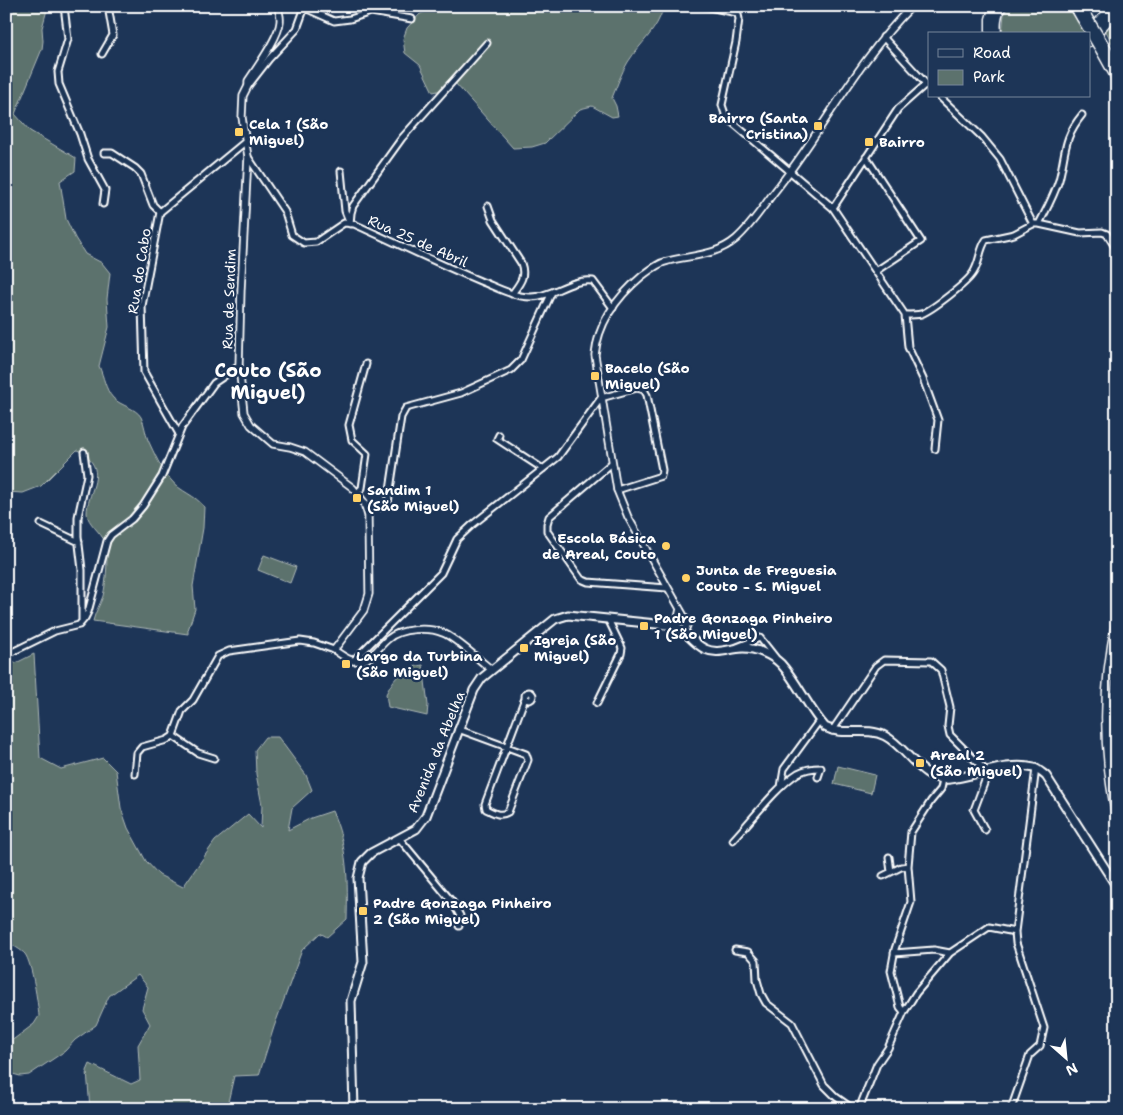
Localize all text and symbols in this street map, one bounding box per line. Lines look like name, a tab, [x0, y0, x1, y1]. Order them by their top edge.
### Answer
legend	[928, 32, 1090, 98]
text: Road	[973, 43, 1011, 63]
text: Park	[973, 67, 1005, 87]
place label: Bairro (Santa Cristina)	[709, 109, 808, 143]
place label: Cela 1 (São Miguel)	[249, 115, 328, 149]
marker: Bairro (Santa Cristina)	[812, 120, 824, 132]
marker: Cela 1 (São Miguel)	[233, 126, 245, 138]
place label: Bairro	[879, 133, 925, 151]
marker: Bairro	[863, 136, 875, 148]
street label: Rua 25 de Abril	[365, 211, 472, 271]
street label: Rua do Cabo	[123, 227, 155, 315]
street label: Rua de Sendim	[218, 248, 240, 350]
district label: Couto (São Miguel)	[214, 358, 322, 405]
place label: Bacelo (São Miguel)	[605, 359, 690, 393]
marker: Bacelo (São Miguel)	[589, 370, 601, 382]
place label: Sandim 1 (São Miguel)	[367, 481, 459, 515]
marker: Sandim 1 (São Miguel)	[351, 492, 363, 504]
place label: Escola Básica de Areal, Couto	[542, 529, 656, 563]
marker: Escola Básica de Areal, Couto	[660, 540, 672, 552]
place label: Junta de Freguesia Couto - S. Miguel	[696, 561, 837, 595]
marker: Junta de Freguesia Couto - S. Miguel	[680, 572, 692, 584]
place label: Padre Gonzaga Pinheiro 1 (São Miguel)	[654, 609, 833, 643]
marker: Padre Gonzaga Pinheiro 1 (São Miguel)	[638, 620, 650, 632]
place label: Igreja (São Miguel)	[534, 631, 616, 665]
marker: Igreja (São Miguel)	[518, 642, 530, 654]
place label: Largo da Turbina (São Miguel)	[356, 647, 483, 681]
marker: Largo da Turbina (São Miguel)	[340, 658, 352, 670]
street label: Avenida da Abelha	[403, 688, 469, 815]
place label: Areal 2 (São Miguel)	[930, 746, 1022, 780]
marker: Areal 2 (São Miguel)	[914, 757, 926, 769]
place label: Padre Gonzaga Pinheiro 2 (São Miguel)	[373, 894, 552, 928]
marker: Padre Gonzaga Pinheiro 2 (São Miguel)	[357, 905, 369, 917]
north arrow	[1040, 1032, 1090, 1082]
text: N	[1063, 1059, 1081, 1080]

